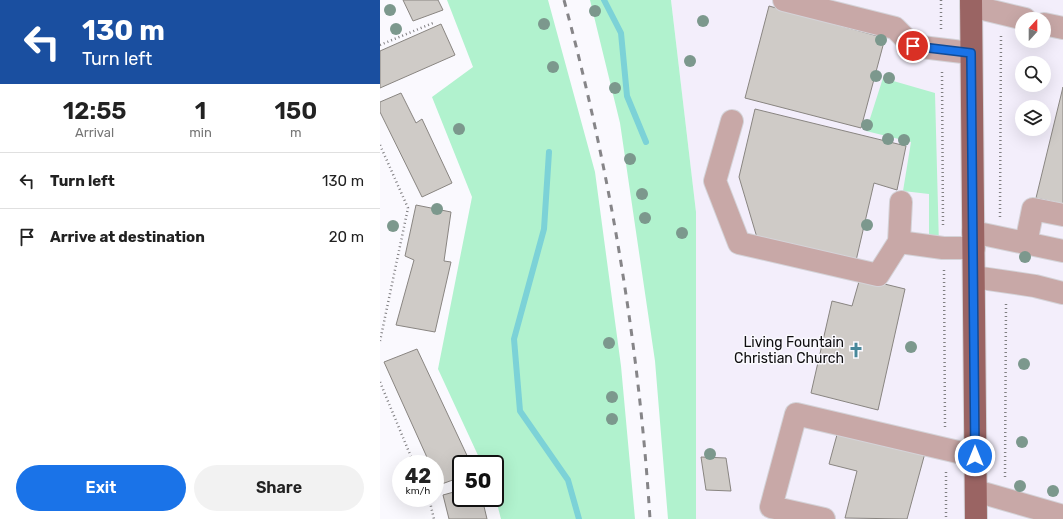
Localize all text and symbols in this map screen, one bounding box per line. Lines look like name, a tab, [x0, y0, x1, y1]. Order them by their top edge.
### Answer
north arrow	[1015, 12, 1051, 48]
map controls	[1015, 12, 1051, 136]
text: 130 m	[82, 14, 165, 47]
icon: left	[16, 16, 68, 68]
pin	[896, 29, 930, 63]
icon: arrive	[902, 35, 924, 57]
text: Turn left	[82, 48, 152, 70]
button: search	[1015, 56, 1051, 92]
text: 12:55	[63, 97, 127, 125]
text: 1	[195, 97, 206, 125]
text: 150	[275, 97, 317, 125]
button: layers	[1015, 100, 1051, 136]
text: Arrival	[75, 125, 114, 140]
text: min	[189, 125, 212, 140]
text: m	[290, 125, 302, 140]
icon: left	[16, 170, 38, 192]
text: Turn left	[50, 172, 115, 190]
text: 130 m	[322, 172, 364, 190]
icon: arrive	[16, 226, 38, 248]
text: Arrive at destination	[50, 228, 205, 246]
text: 20 m	[329, 228, 364, 246]
place label: Living Fountain Christian Church	[734, 334, 844, 367]
church icon: Living Fountain Christian Church	[847, 341, 865, 359]
position arrow	[954, 435, 996, 477]
speed limit sign: 50	[452, 455, 504, 507]
text: 42	[405, 464, 431, 488]
button: Exit	[16, 465, 186, 511]
button: Share	[194, 465, 364, 511]
text: km/h	[406, 485, 430, 497]

